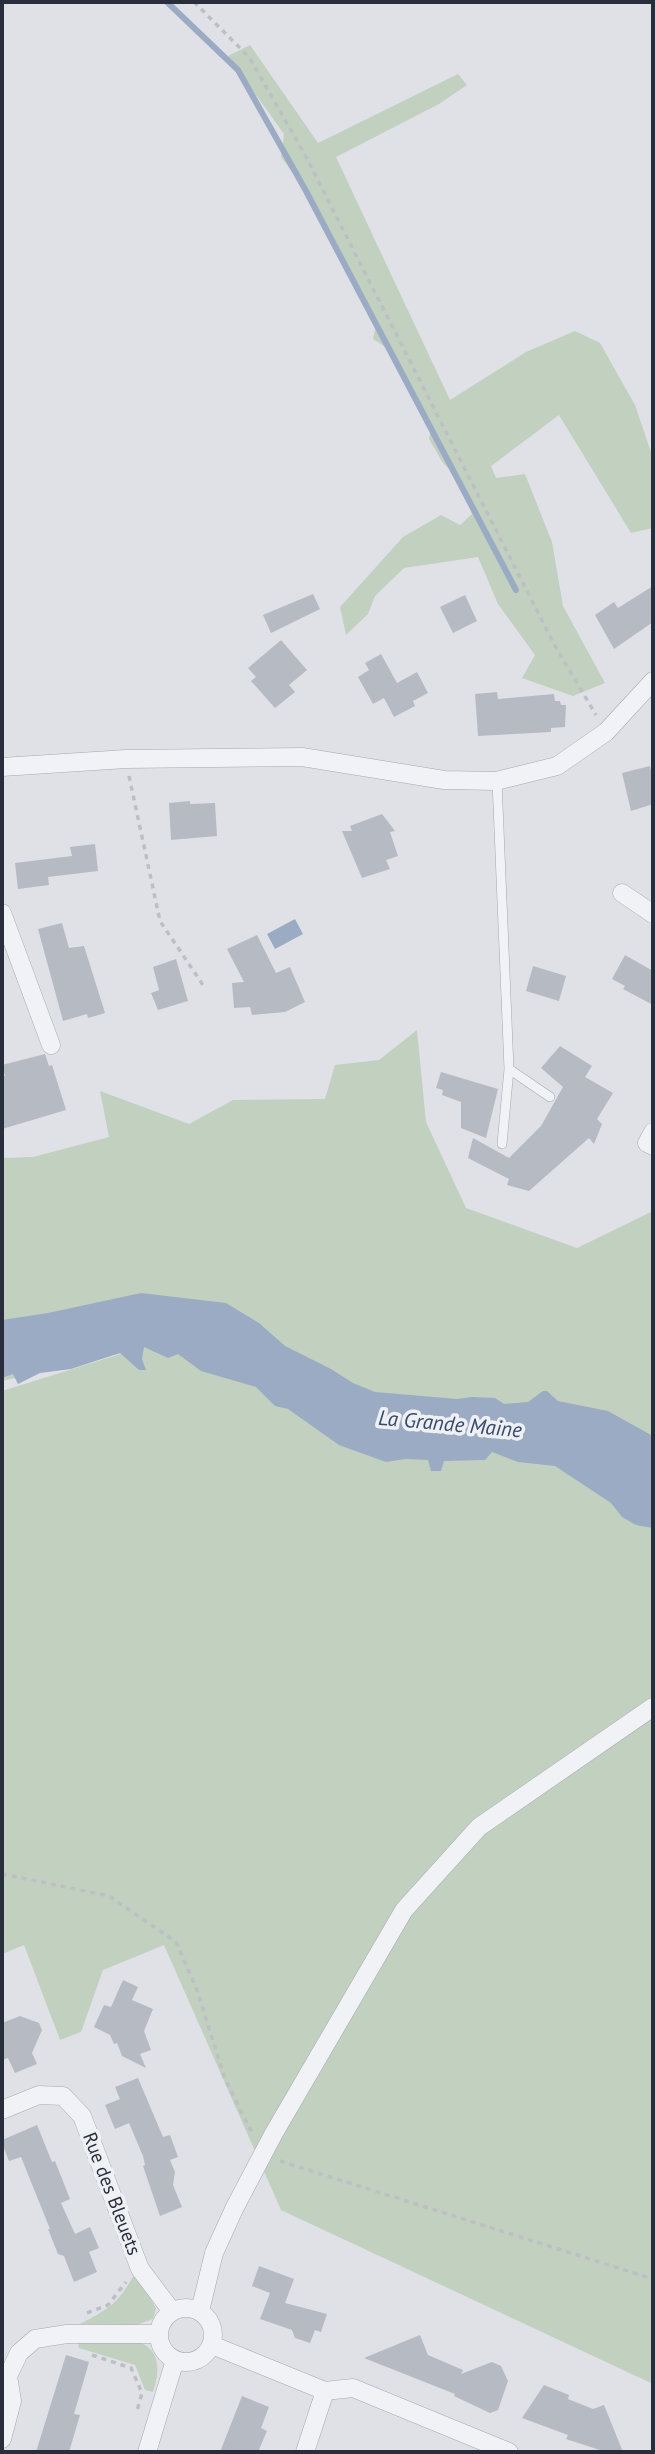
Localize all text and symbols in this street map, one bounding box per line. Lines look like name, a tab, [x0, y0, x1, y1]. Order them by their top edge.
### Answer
water label: La Grande Maine	[377, 1406, 523, 1444]
street label: Rue des Bleuets	[77, 2129, 145, 2259]

